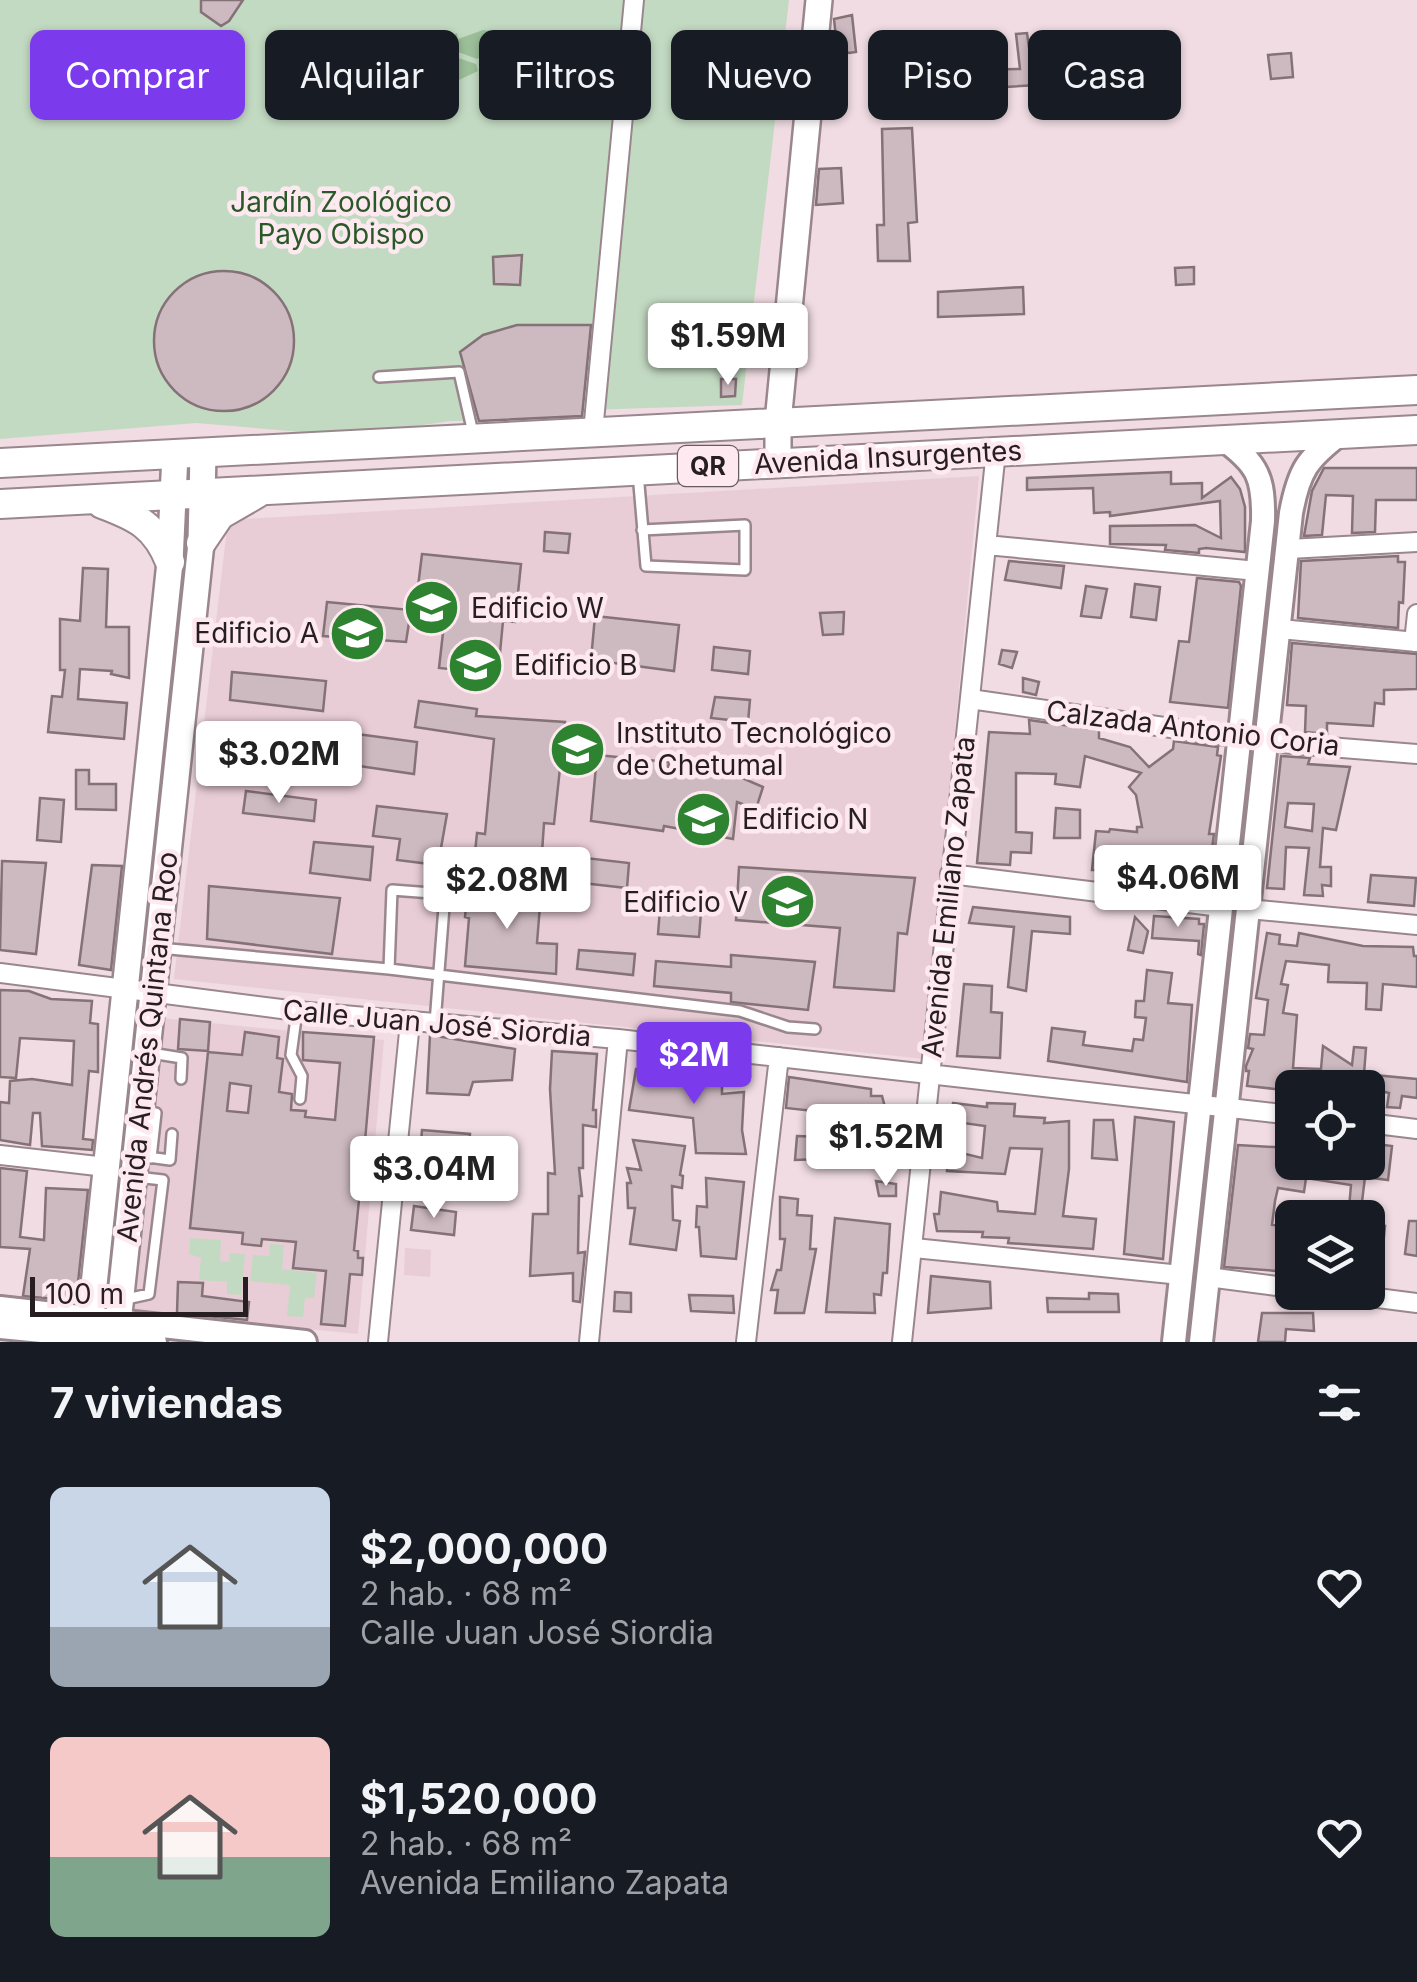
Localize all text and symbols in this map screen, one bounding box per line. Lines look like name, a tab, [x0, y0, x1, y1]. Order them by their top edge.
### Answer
chip: Comprar	[30, 30, 245, 120]
chip: Alquilar	[265, 30, 459, 120]
chip: Filtros	[479, 30, 651, 120]
chip: Nuevo	[671, 30, 848, 120]
chip: Piso	[868, 30, 1008, 120]
chip: Casa	[1028, 30, 1181, 120]
park label: Jardín Zoológico Payo Obispo	[230, 185, 452, 251]
pin: $1.59M	[647, 303, 809, 388]
text: $1.59M	[670, 316, 786, 355]
street label: Avenida Insurgentes	[753, 433, 1023, 481]
road number: QR	[678, 446, 738, 486]
school or university icon: Edificio W	[402, 578, 462, 638]
place label: Edificio W	[471, 591, 604, 625]
school or university icon: Edificio A	[328, 603, 388, 663]
place label: Edificio A	[194, 616, 319, 650]
school or university icon: Edificio B	[445, 635, 505, 695]
place label: Edificio B	[514, 648, 638, 682]
street label: Calzada Antonio Coria	[1044, 693, 1342, 763]
place label: Instituto Tecnológico de Chetumal	[616, 716, 892, 782]
school or university icon: Instituto Tecnológico de Chetumal	[547, 719, 607, 779]
pin: $3.02M	[198, 721, 360, 806]
text: $3.02M	[218, 734, 340, 773]
street label: Avenida Emiliano Zapata	[914, 735, 982, 1059]
school or university icon: Edificio N	[673, 789, 733, 849]
place label: Edificio N	[742, 802, 868, 836]
pin: $4.06M	[1097, 845, 1259, 930]
pin: $2.08M	[426, 847, 588, 932]
street label: Avenida Andrés Quintana Roo	[110, 850, 184, 1244]
text: $4.06M	[1116, 858, 1240, 897]
text: $2.08M	[445, 860, 569, 899]
school or university icon: Edificio V	[757, 872, 817, 932]
place label: Edificio V	[623, 885, 748, 919]
street label: Calle Juan José Siordia	[281, 993, 593, 1053]
pin: $2M	[646, 1022, 742, 1107]
text: $2M	[659, 1035, 729, 1074]
map controls	[1275, 1070, 1385, 1310]
button: locate	[1275, 1070, 1385, 1180]
pin: $1.52M	[805, 1104, 967, 1189]
text: $1.52M	[828, 1117, 944, 1156]
pin: $3.04M	[353, 1136, 515, 1221]
text: $3.04M	[372, 1149, 496, 1188]
button: layers	[1275, 1200, 1385, 1310]
scale bar	[30, 1272, 248, 1316]
text: 100 m	[45, 1277, 124, 1311]
icon: filters	[1312, 1375, 1367, 1430]
text: 7 viviendas	[50, 1377, 283, 1428]
text: $2,000,000	[360, 1523, 608, 1574]
icon: home	[130, 1527, 250, 1647]
icon: heart	[1312, 1560, 1367, 1615]
text: 2 hab. · 68 m²	[360, 1574, 572, 1613]
text: Calle Juan José Siordia	[360, 1613, 714, 1652]
text: $1,520,000	[360, 1773, 598, 1824]
icon: home	[130, 1777, 250, 1897]
icon: heart	[1312, 1810, 1367, 1865]
text: 2 hab. · 68 m²	[360, 1824, 572, 1863]
text: Avenida Emiliano Zapata	[360, 1863, 729, 1902]

